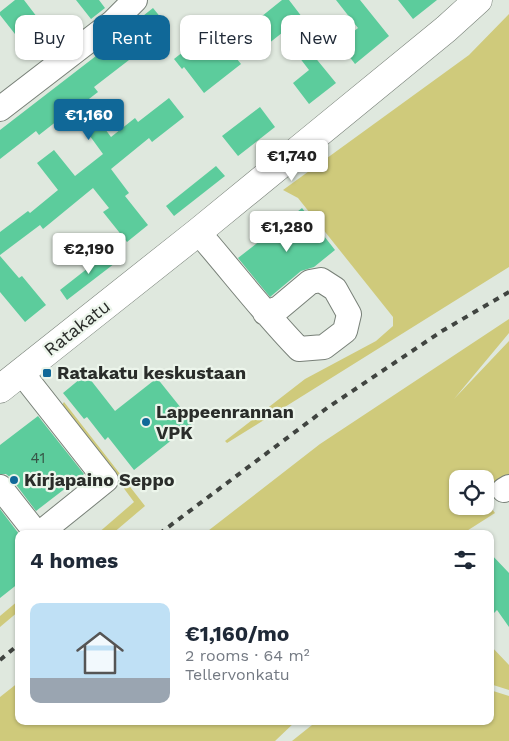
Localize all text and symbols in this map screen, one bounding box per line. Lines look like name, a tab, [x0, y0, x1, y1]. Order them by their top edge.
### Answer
chip: Buy	[15, 15, 83, 60]
chip: Rent	[93, 15, 170, 60]
chip: Filters	[180, 15, 271, 60]
chip: New	[281, 15, 355, 60]
pin: €1,160	[48, 98, 130, 141]
text: €1,160	[65, 105, 113, 124]
pin: €1,740	[251, 140, 333, 182]
text: €1,740	[267, 146, 317, 165]
pin: €1,280	[246, 210, 328, 253]
text: €1,280	[261, 217, 313, 236]
pin: €2,190	[48, 232, 130, 275]
text: €2,190	[64, 239, 114, 258]
street label: Ratakatu	[39, 295, 114, 360]
place label: Ratakatu keskustaan	[57, 362, 246, 383]
marker: Ratakatu keskustaan	[41, 367, 53, 379]
place label: Lappeenrannan VPK	[156, 401, 294, 443]
marker: Lappeenrannan VPK	[140, 416, 152, 428]
house number: 41	[31, 449, 45, 467]
place label: Kirjapaino Seppo	[24, 469, 175, 490]
map controls	[449, 470, 494, 515]
button: locate	[449, 470, 494, 515]
marker: Kirjapaino Seppo	[8, 474, 20, 486]
icon: filters	[451, 546, 479, 574]
text: 4 homes	[30, 548, 118, 573]
text: €1,160/mo	[185, 621, 289, 646]
icon: home	[70, 623, 130, 683]
text: 2 rooms · 64 m²	[185, 646, 310, 665]
text: Tellervonkatu	[185, 665, 290, 684]

